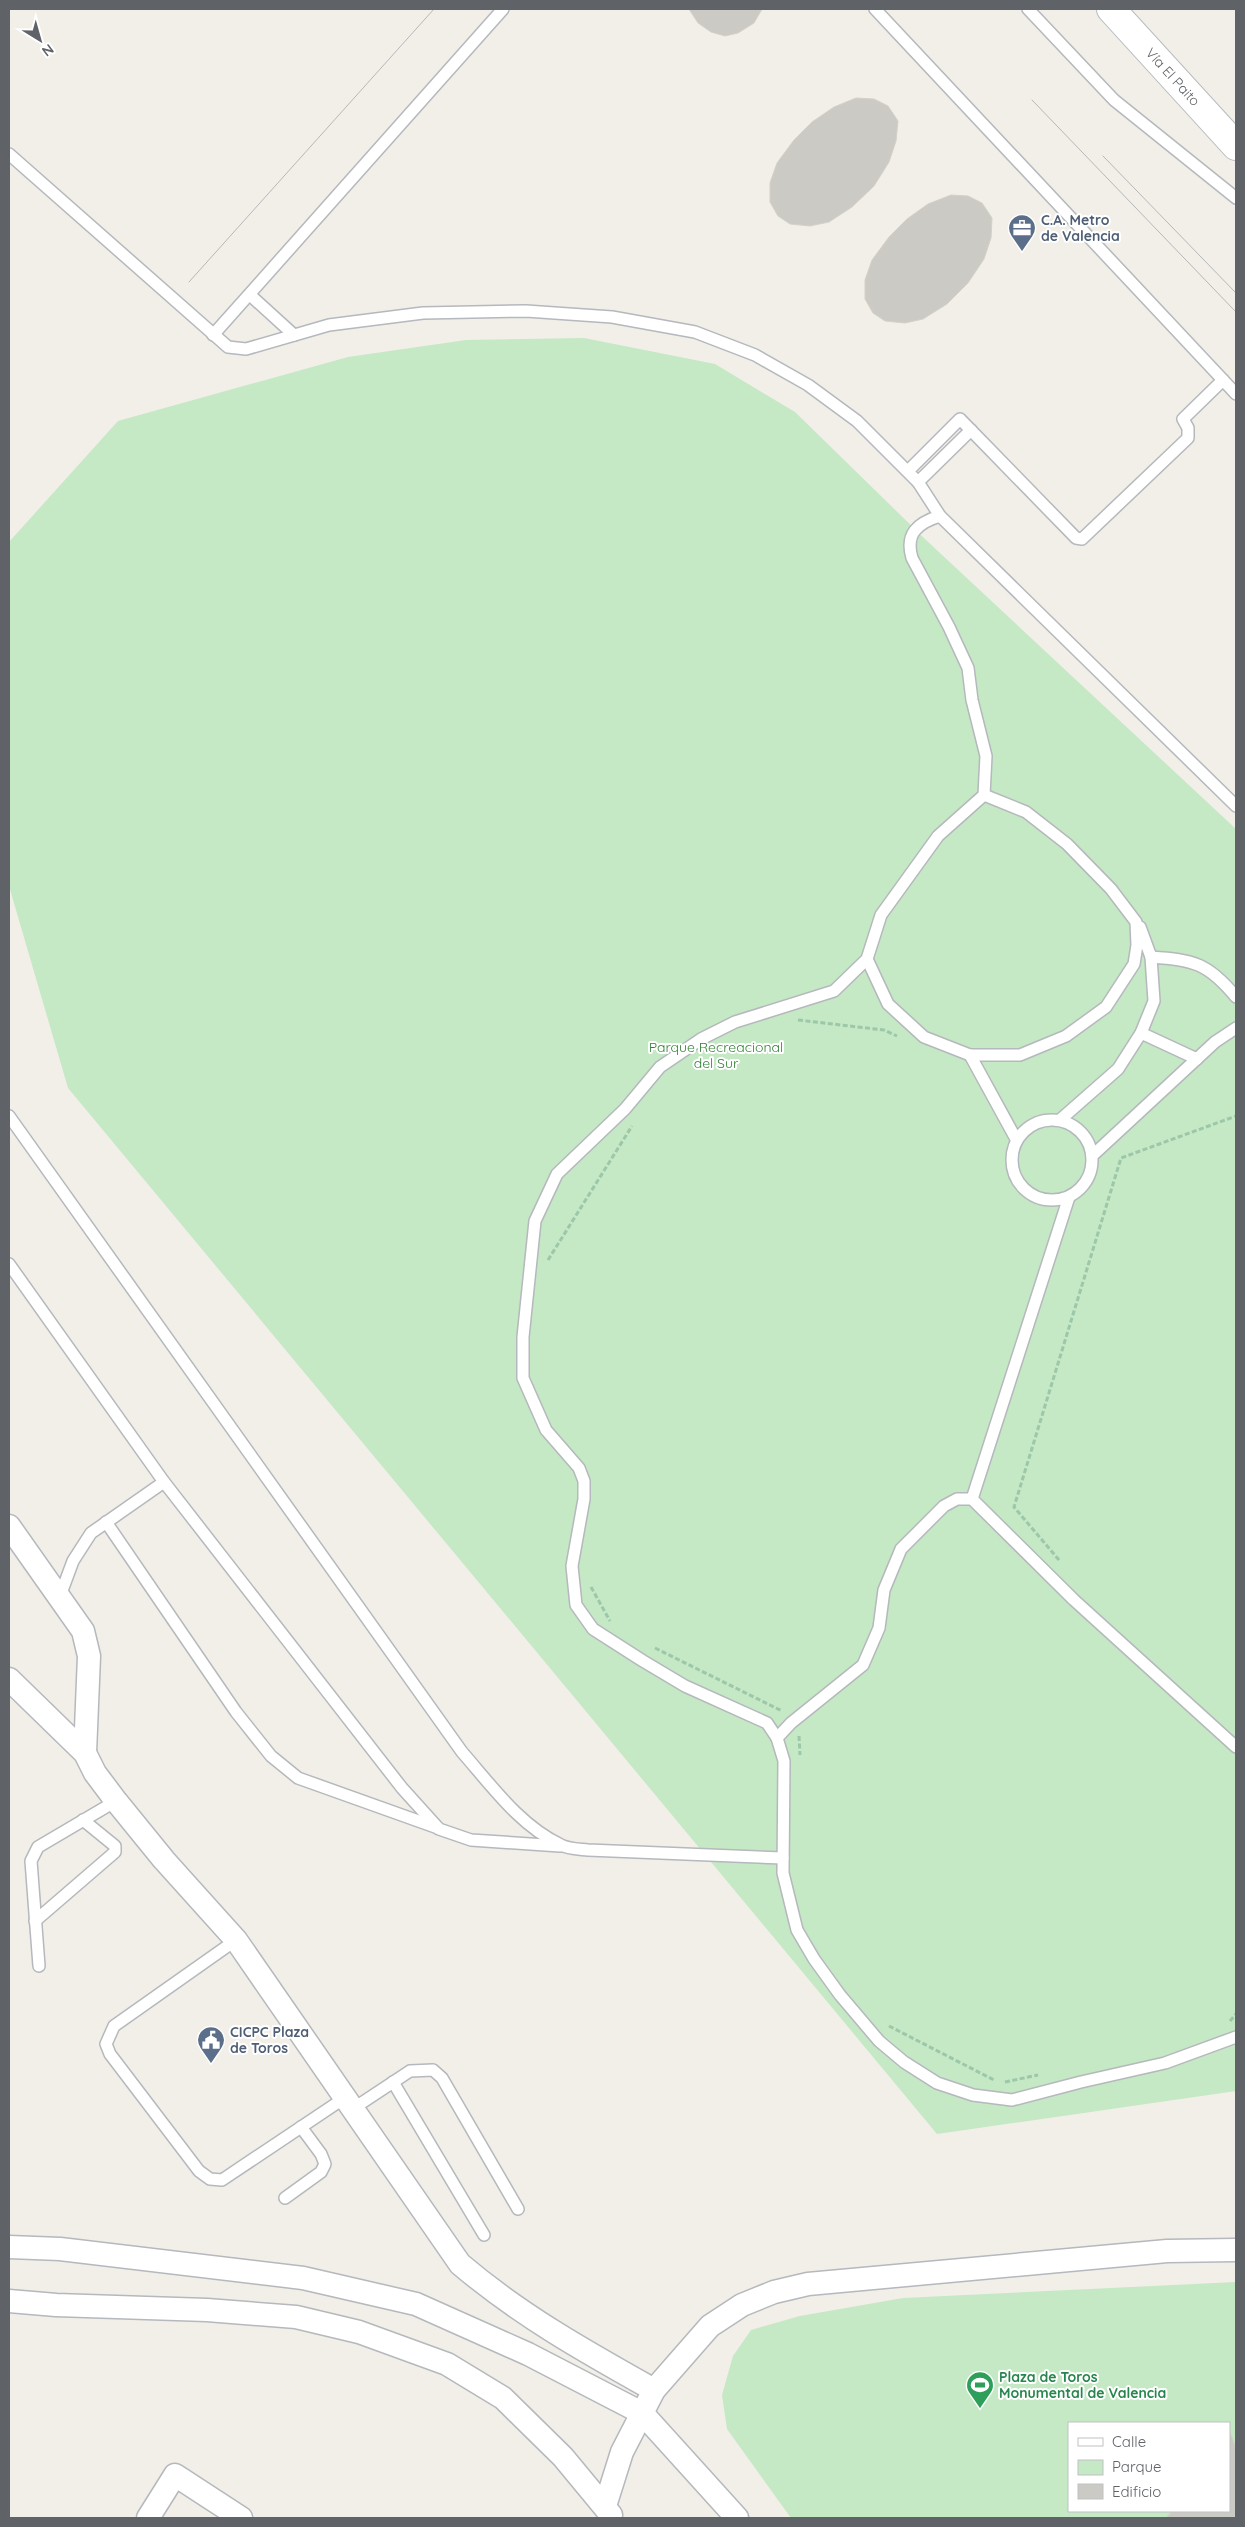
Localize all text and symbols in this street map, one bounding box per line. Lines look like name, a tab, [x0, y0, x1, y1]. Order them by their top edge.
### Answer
north arrow	[15, 15, 65, 65]
text: N	[38, 40, 57, 61]
street label: Vía El Paito	[1142, 44, 1204, 110]
place label: C.A. Metro de Valencia	[1041, 211, 1120, 245]
office icon: C.A. Metro de Valencia	[1007, 213, 1037, 252]
park label: Parque Recreacional del Sur	[649, 1038, 783, 1072]
place label: CICPC Plaza de Toros	[230, 2023, 309, 2057]
public building icon: CICPC Plaza de Toros	[196, 2025, 226, 2064]
place label: Plaza de Toros Monumental de Valencia	[999, 2368, 1166, 2402]
sports icon: Plaza de Toros Monumental de Valencia	[965, 2370, 995, 2409]
legend	[1068, 2422, 1230, 2512]
text: Calle	[1112, 2432, 1146, 2451]
text: Parque	[1112, 2457, 1162, 2476]
text: Edificio	[1112, 2482, 1161, 2501]

